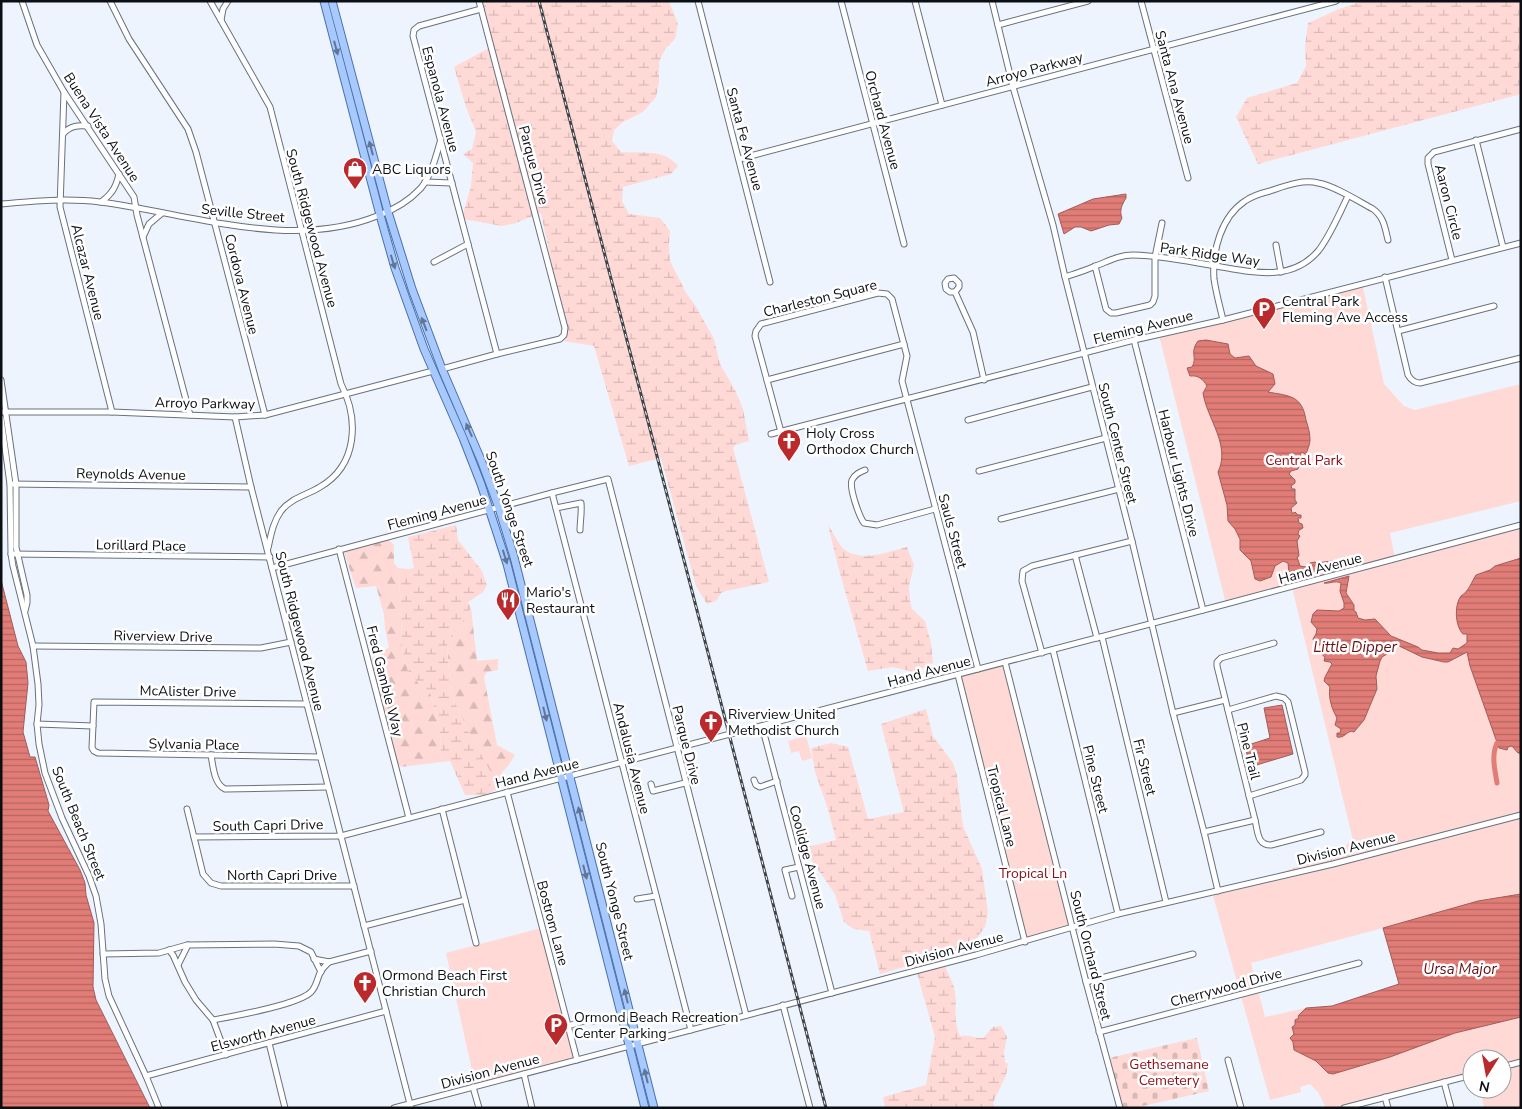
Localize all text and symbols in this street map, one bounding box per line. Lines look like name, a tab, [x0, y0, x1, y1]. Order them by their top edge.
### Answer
street label: Santa Ana Avenue	[1150, 28, 1199, 146]
one-way arrow	[332, 41, 340, 56]
street label: Espanola Avenue	[417, 44, 464, 154]
street label: Arroyo Parkway	[983, 47, 1086, 92]
street label: Orchard Avenue	[860, 68, 905, 172]
street label: Buena Vista Avenue	[59, 69, 144, 186]
street label: Santa Fe Avenue	[722, 85, 767, 193]
street label: Parque Drive	[514, 123, 553, 207]
one-way arrow	[367, 140, 375, 155]
street label: South Ridgewood Avenue	[281, 147, 342, 310]
shop icon: ABC Liquors	[342, 156, 368, 190]
place label: ABC Liquors	[372, 160, 451, 179]
street label: Aaron Circle	[1430, 162, 1467, 242]
street label: Seville Street	[200, 200, 286, 227]
street label: Alcazar Avenue	[66, 222, 109, 322]
street label: Cordova Avenue	[220, 232, 263, 336]
street label: Park Ridge Way	[1159, 238, 1262, 271]
one-way arrow	[390, 255, 398, 270]
street label: Charleston Square	[761, 275, 879, 322]
place label: Central Park Fleming Ave Access	[1282, 292, 1408, 327]
parking icon: Central Park Fleming Ave Access	[1251, 296, 1277, 330]
street label: Fleming Avenue	[1091, 306, 1195, 349]
one-way arrow	[420, 316, 427, 331]
street label: South Center Street	[1093, 381, 1142, 506]
street label: Arroyo Parkway	[155, 393, 256, 414]
street label: Harbour Lights Drive	[1153, 407, 1204, 539]
one-way arrow	[465, 423, 473, 437]
place label: Holy Cross Orthodox Church	[806, 424, 914, 459]
church icon: Holy Cross Orthodox Church	[776, 428, 802, 462]
street label: South Yonge Street	[481, 449, 538, 570]
park label: Central Park	[1265, 451, 1344, 470]
street label: Reynolds Avenue	[76, 464, 186, 485]
street label: Fleming Avenue	[385, 490, 489, 535]
street label: Sauls Street	[933, 492, 972, 571]
street label: Lorillard Place	[96, 535, 186, 556]
street label: Hand Avenue	[1276, 548, 1364, 589]
street label: South Ridgewood Avenue	[270, 549, 329, 713]
one-way arrow	[501, 549, 509, 564]
place label: Mario's Restaurant	[526, 583, 595, 618]
restaurant icon: Mario's Restaurant	[495, 587, 521, 621]
street label: Fred Gamble Way	[362, 624, 408, 739]
street label: Riverview Drive	[113, 626, 213, 647]
water label: Little Dipper	[1313, 637, 1397, 657]
street label: Hand Avenue	[885, 651, 973, 692]
street label: McAlister Drive	[139, 681, 237, 702]
street label: Andalusia Avenue	[608, 700, 655, 816]
street label: Parque Drive	[667, 703, 706, 787]
place label: Riverview United Methodist Church	[728, 705, 839, 740]
one-way arrow	[542, 707, 550, 722]
church icon: Riverview United Methodist Church	[698, 709, 724, 743]
street label: Pine Trail	[1232, 721, 1265, 782]
street label: Sylvania Place	[149, 734, 239, 755]
street label: Fir Street	[1128, 737, 1161, 798]
street label: Pine Street	[1078, 743, 1113, 815]
street label: Hand Avenue	[493, 754, 581, 793]
street label: South Beach Street	[47, 763, 110, 883]
street label: Tropical Lane	[982, 763, 1021, 849]
street label: Coolidge Avenue	[784, 803, 831, 911]
one-way arrow	[576, 807, 584, 822]
street label: South Capri Drive	[213, 815, 323, 836]
street label: Division Avenue	[1295, 827, 1397, 870]
street label: South Yonge Street	[591, 840, 638, 962]
one-way arrow	[582, 864, 590, 879]
park label: Tropical Ln	[999, 864, 1067, 883]
street label: North Capri Drive	[227, 866, 337, 885]
street label: Bostrom Lane	[532, 878, 573, 968]
street label: South Orchard Street	[1065, 888, 1116, 1022]
street label: Division Avenue	[903, 927, 1005, 972]
water label: Ursa Major	[1423, 959, 1497, 979]
street label: Cherrywood Drive	[1168, 963, 1284, 1012]
place label: Ormond Beach First Christian Church	[382, 966, 507, 1001]
church icon: Ormond Beach First Christian Church	[352, 970, 378, 1004]
one-way arrow	[622, 989, 630, 1004]
place label: Ormond Beach Recreation Center Parking	[574, 1008, 738, 1043]
street label: Elsworth Avenue	[209, 1010, 318, 1057]
parking icon: Ormond Beach Recreation Center Parking	[543, 1012, 569, 1046]
street label: Division Avenue	[439, 1049, 541, 1094]
north arrow	[1462, 1049, 1512, 1099]
park label: Gethsemane Cemetery	[1129, 1055, 1209, 1090]
one-way arrow	[642, 1068, 650, 1083]
text: N	[1478, 1076, 1492, 1097]

